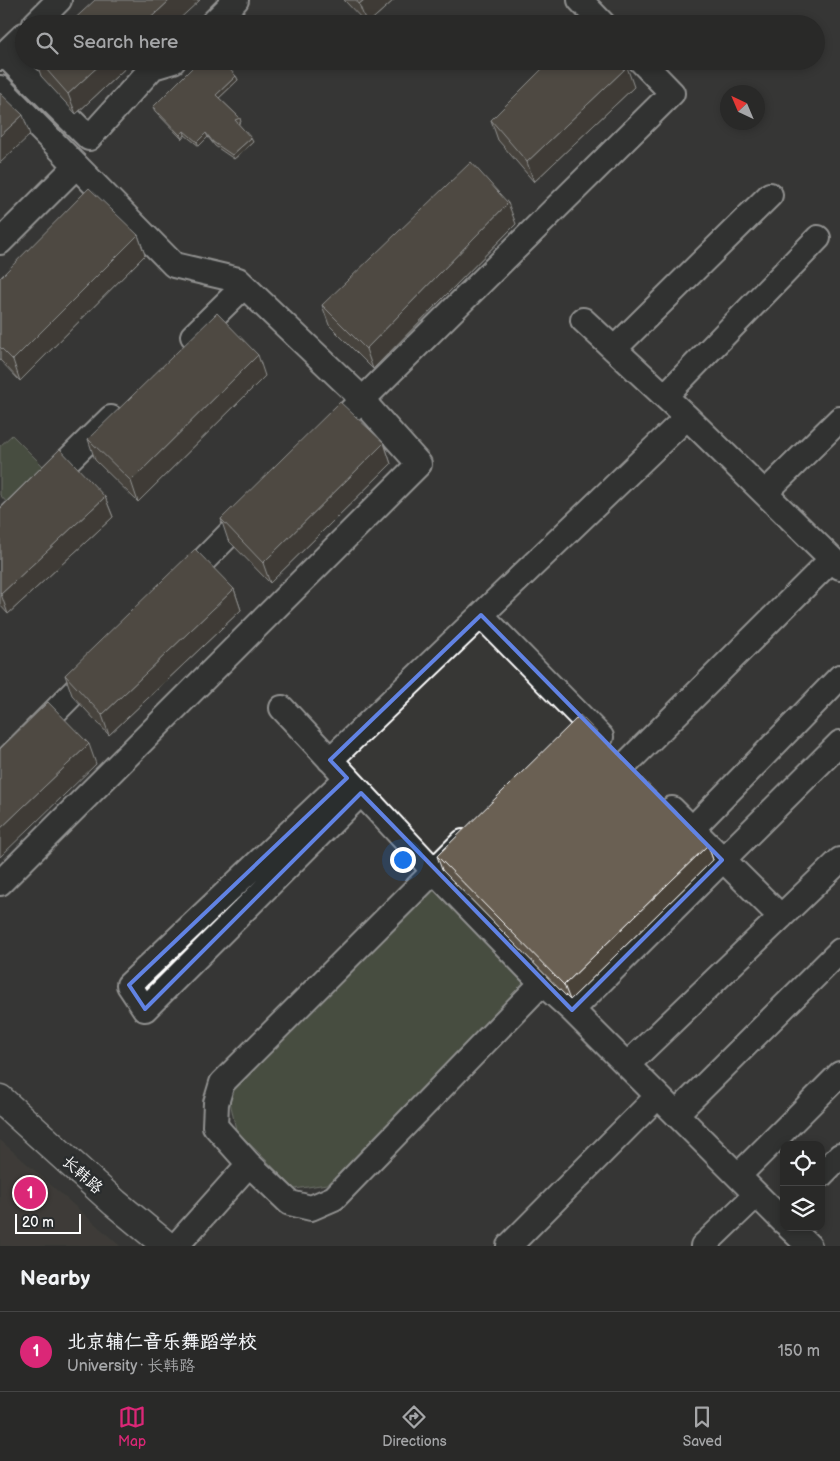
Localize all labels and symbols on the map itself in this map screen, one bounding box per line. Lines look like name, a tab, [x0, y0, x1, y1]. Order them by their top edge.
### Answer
north arrow	[720, 85, 765, 130]
your location	[390, 847, 416, 873]
street label: 长韩路	[58, 1152, 106, 1198]
pin: 1	[14, 1174, 46, 1212]
scale bar	[15, 1211, 81, 1234]

